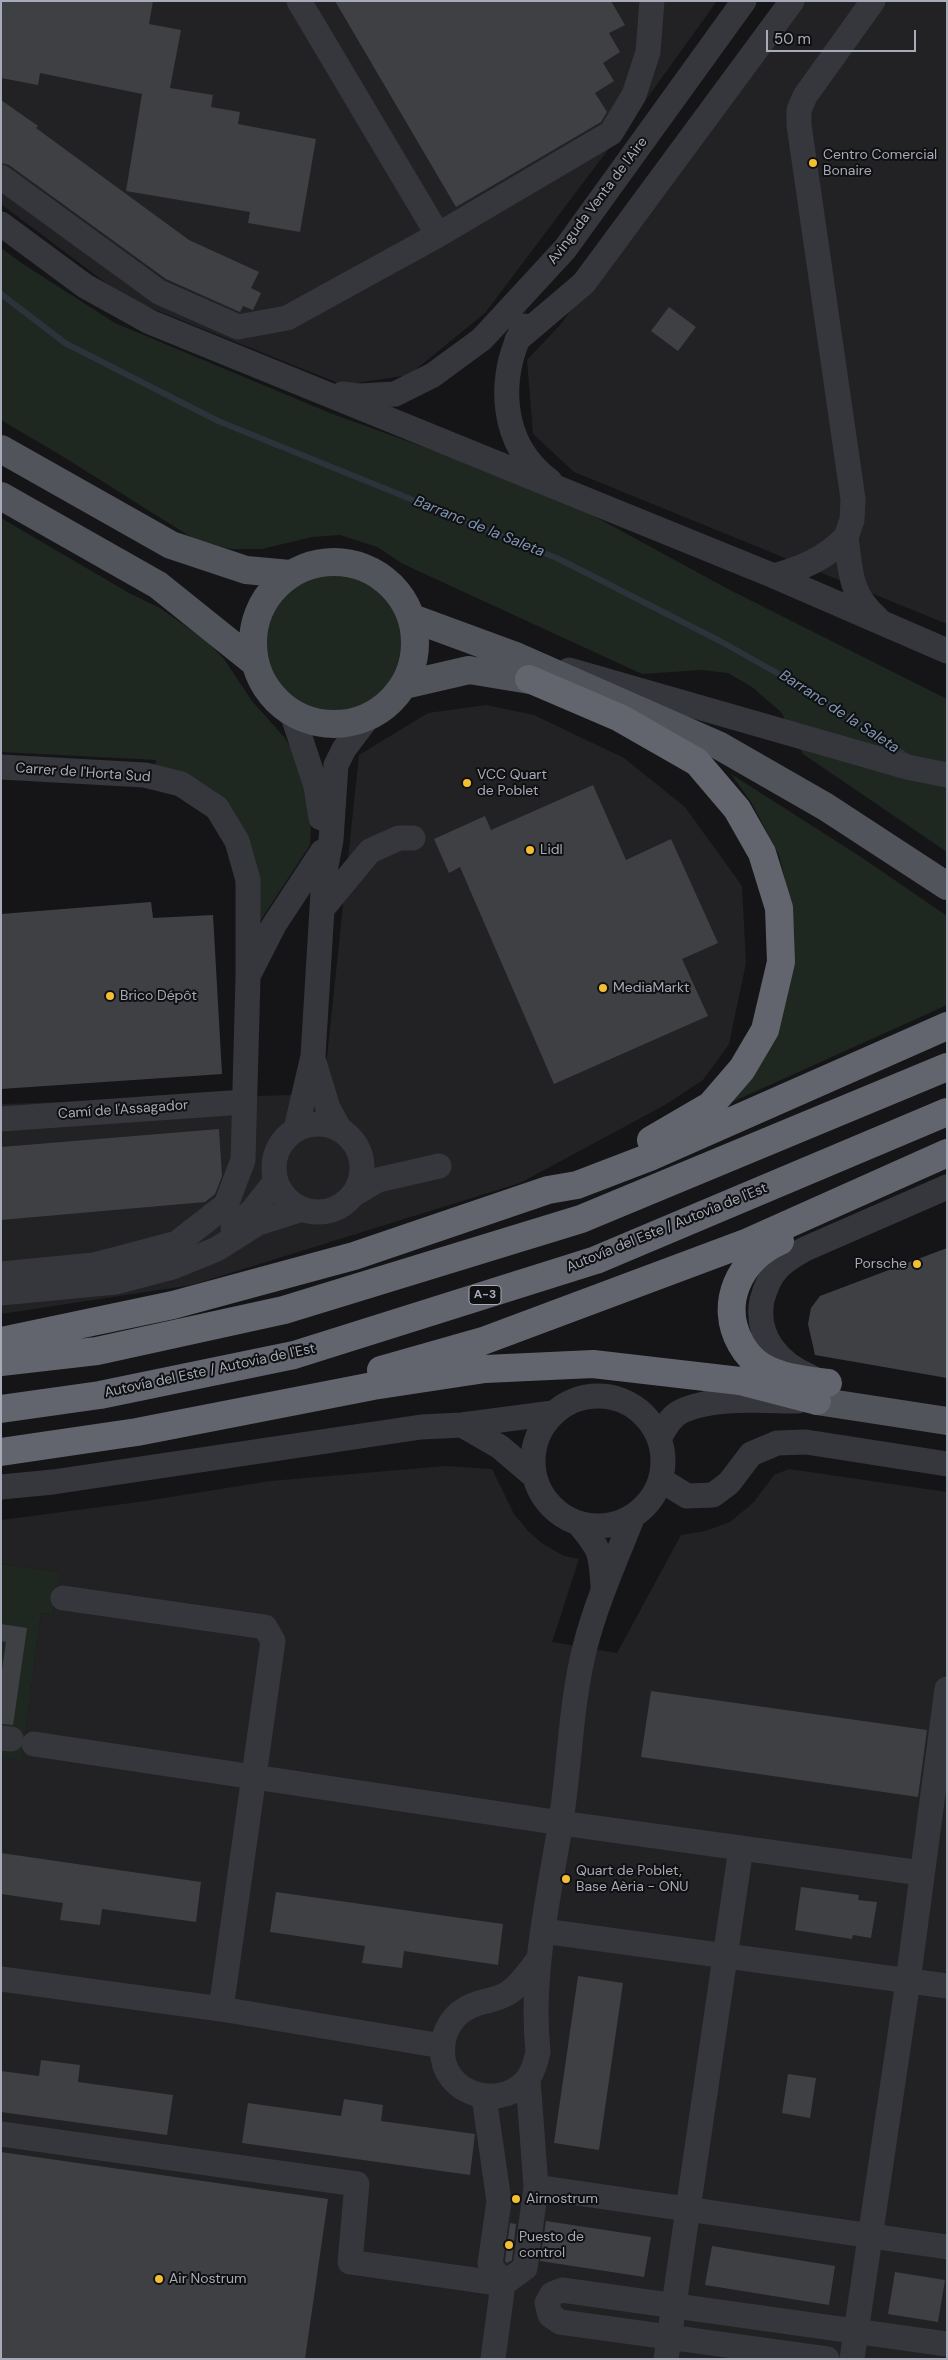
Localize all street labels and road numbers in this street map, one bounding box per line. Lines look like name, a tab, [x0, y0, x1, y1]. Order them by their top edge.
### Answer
street label: Avinguda Venta de l'Aire	[545, 134, 651, 268]
street label: Carrer de l'Horta Sud	[15, 760, 151, 786]
street label: Camí de l'Assagador	[57, 1097, 189, 1123]
street label: Autovía del Este / Autovia de l'Est	[564, 1180, 770, 1276]
road number: A-3	[469, 1286, 501, 1304]
street label: Autovía del Este / Autovia de l'Est	[103, 1340, 317, 1402]

